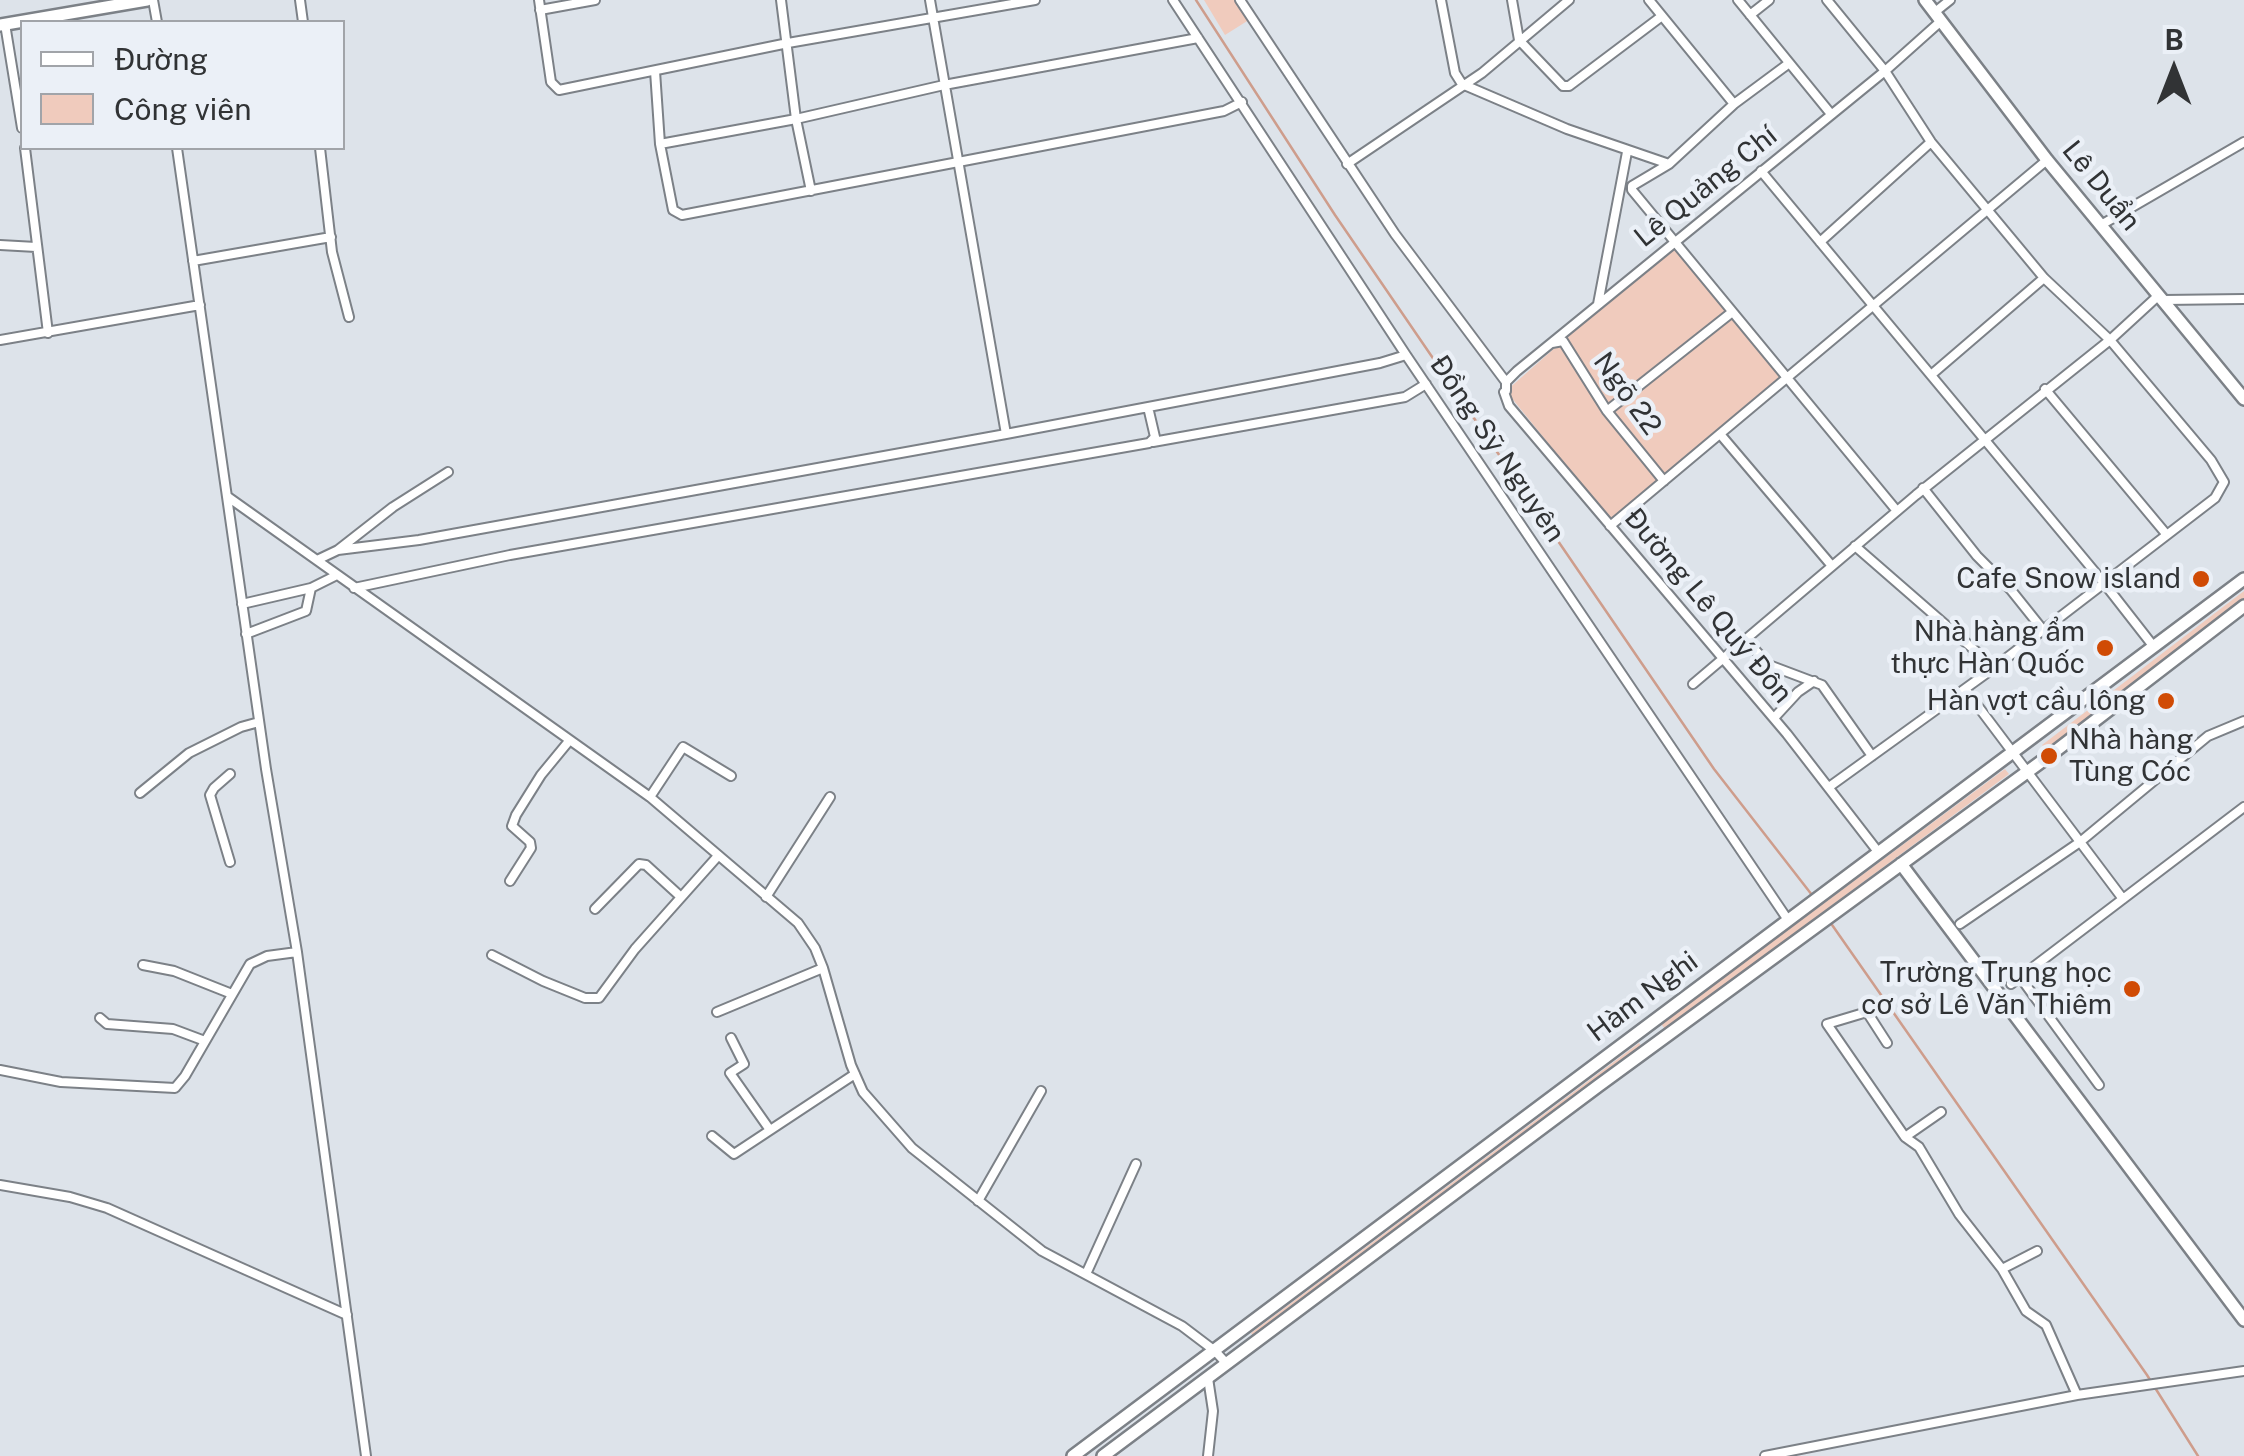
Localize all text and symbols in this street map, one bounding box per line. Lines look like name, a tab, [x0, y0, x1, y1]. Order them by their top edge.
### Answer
legend	[20, 20, 345, 150]
north arrow	[2124, 20, 2224, 120]
text: B	[2164, 23, 2184, 56]
text: Đường	[114, 41, 208, 77]
text: Công viên	[114, 91, 252, 127]
street label: Lê Quảng Chí	[1628, 119, 1784, 255]
street label: Lê Duẩn	[2055, 134, 2147, 238]
street label: Ngõ 22	[1586, 346, 1668, 442]
street label: Đồng Sỹ Nguyên	[1422, 349, 1572, 549]
street label: Đường Lê Quý Đôn	[1617, 502, 1799, 710]
place label: Cafe Snow island	[1956, 562, 2181, 596]
marker: Cafe Snow island	[2190, 568, 2212, 590]
place label: Nhà hàng ẩm thực Hàn Quốc	[1890, 615, 2085, 681]
marker: Nhà hàng ẩm thực Hàn Quốc	[2094, 637, 2116, 659]
place label: Hàn vợt cầu lông	[1927, 684, 2146, 718]
marker: Hàn vợt cầu lông	[2155, 690, 2177, 712]
place label: Nhà hàng Tùng Cóc	[2069, 723, 2194, 789]
marker: Nhà hàng Tùng Cóc	[2038, 745, 2060, 767]
street label: Hàm Nghi	[1581, 945, 1705, 1049]
place label: Trường Trung học cơ sở Lê Văn Thiêm	[1861, 956, 2112, 1022]
marker: Trường Trung học cơ sở Lê Văn Thiêm	[2121, 978, 2143, 1000]

